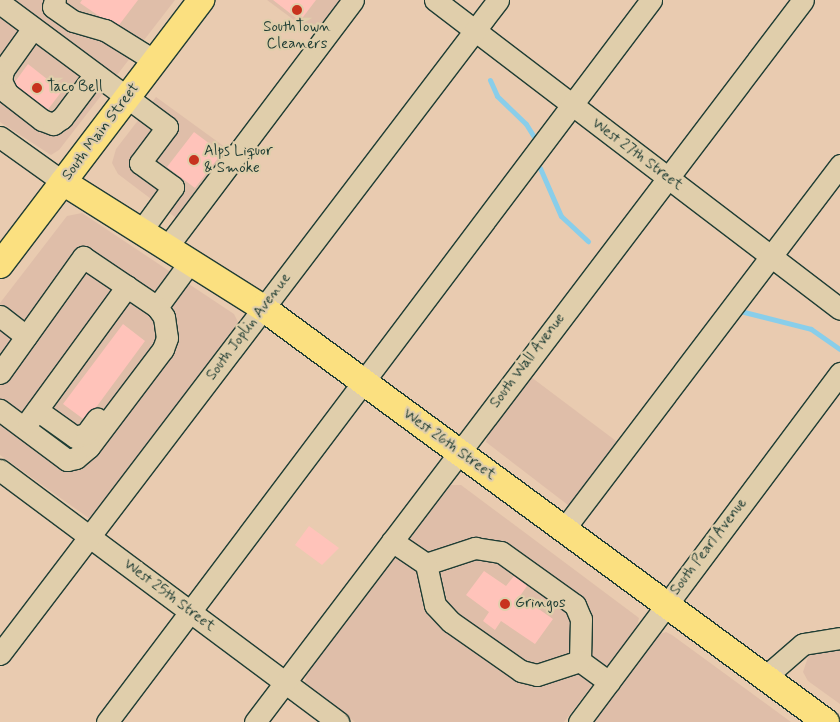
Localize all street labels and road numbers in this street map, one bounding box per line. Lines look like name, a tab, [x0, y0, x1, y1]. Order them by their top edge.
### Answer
street label: South Main Street	[59, 80, 143, 184]
street label: West 27th Street	[588, 115, 686, 195]
street label: South Joplin Avenue	[204, 272, 294, 382]
street label: South Wall Avenue	[486, 309, 570, 413]
street label: West 26th Street	[399, 405, 499, 485]
street label: South Pearl Avenue	[666, 494, 752, 600]
street label: West 25th Street	[120, 556, 218, 636]

